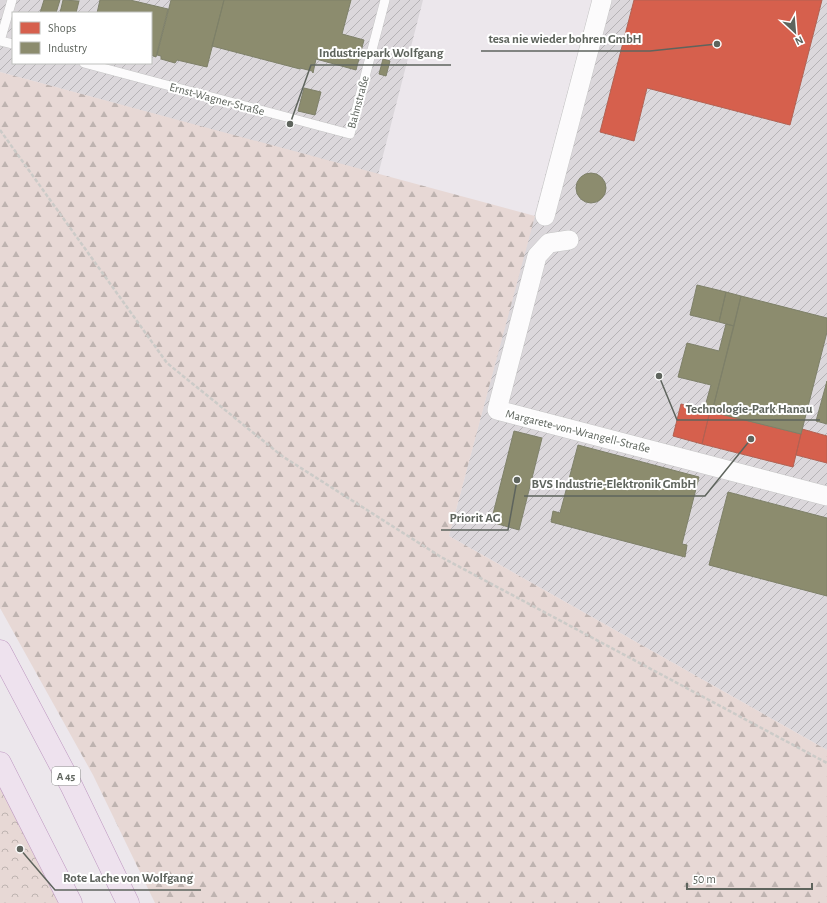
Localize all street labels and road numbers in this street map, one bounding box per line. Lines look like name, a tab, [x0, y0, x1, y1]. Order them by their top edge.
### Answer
street label: Bahnstraße	[345, 74, 371, 130]
street label: Ernst-Wagner-Straße	[168, 81, 266, 117]
street label: Margarete-von-Wrangell-Straße	[504, 407, 652, 455]
road number: A 45	[52, 767, 80, 785]

